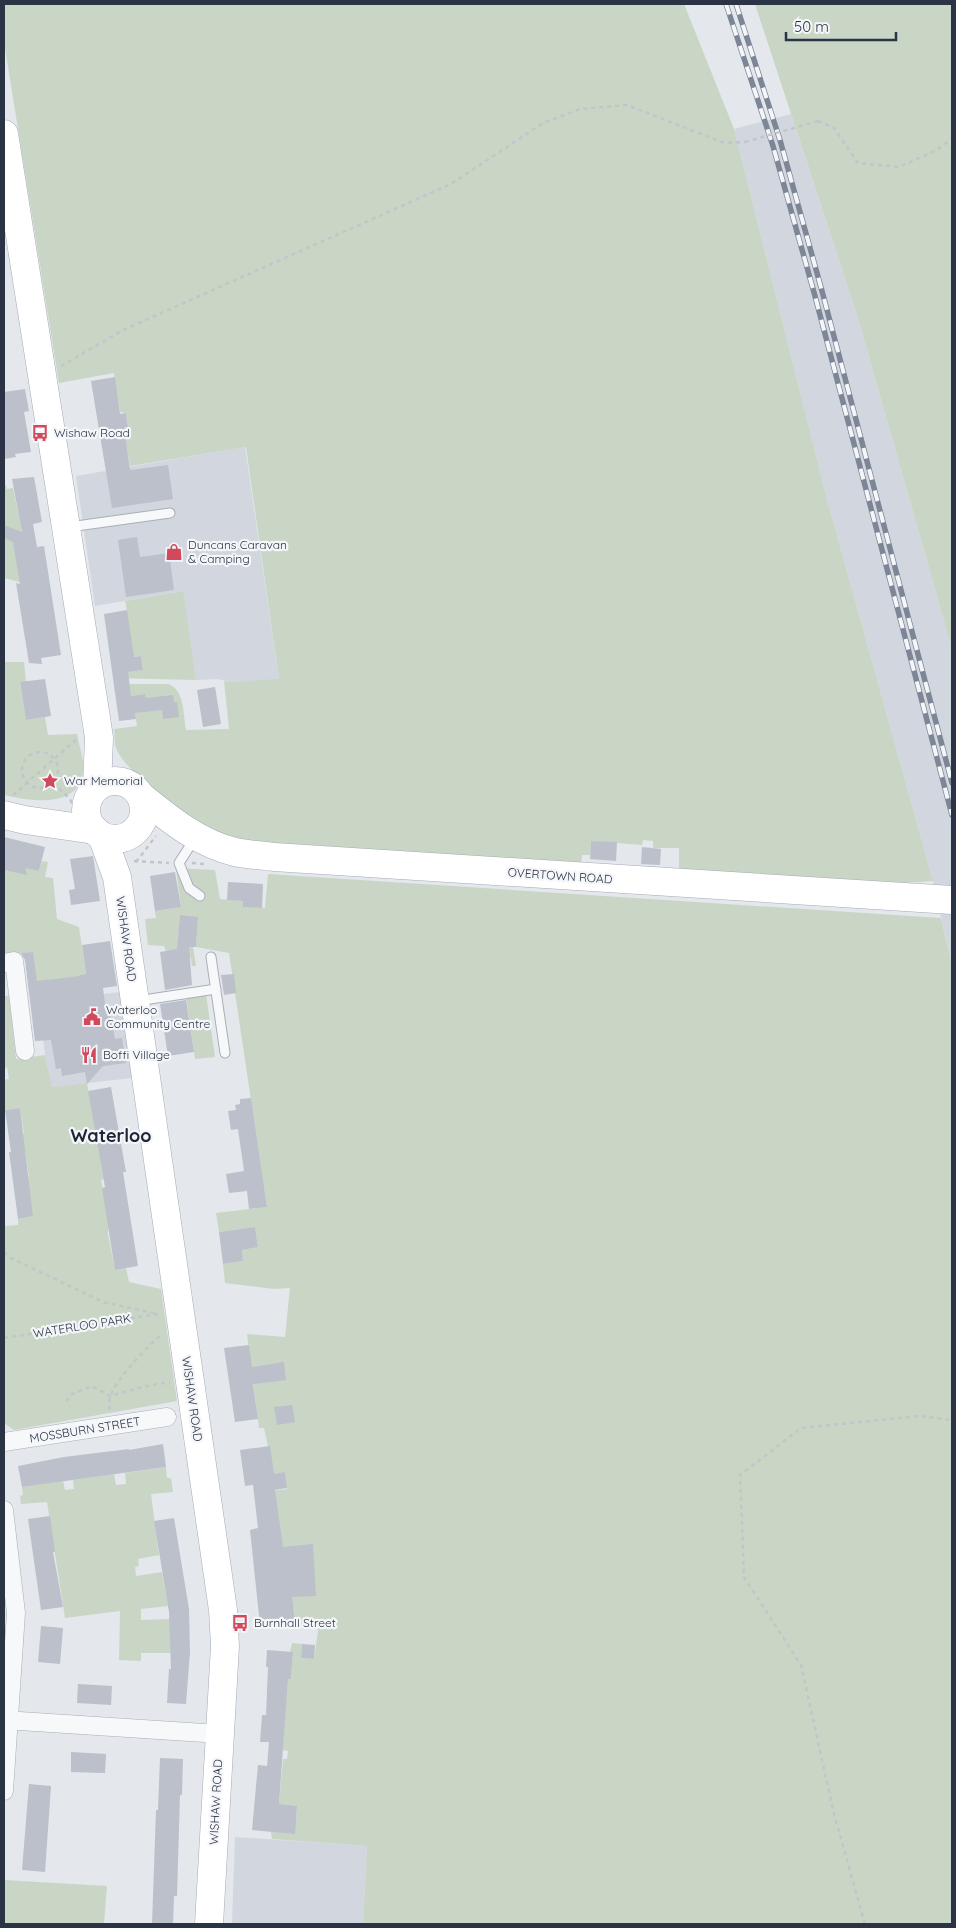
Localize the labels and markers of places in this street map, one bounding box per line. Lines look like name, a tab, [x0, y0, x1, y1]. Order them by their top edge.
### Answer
bus stop icon: Wishaw Road	[30, 423, 50, 443]
place label: Wishaw Road	[54, 425, 130, 440]
place label: Duncans Caravan & Camping	[188, 537, 287, 566]
shop icon: Duncans Caravan & Camping	[164, 542, 184, 562]
place icon: War Memorial	[40, 771, 60, 791]
place label: War Memorial	[64, 773, 143, 788]
place label: Waterloo Community Centre	[106, 1002, 210, 1031]
public building icon: Waterloo Community Centre	[82, 1007, 102, 1027]
restaurant icon: Boffi Village	[79, 1045, 99, 1065]
place label: Boffi Village	[103, 1047, 170, 1062]
bus stop icon: Burnhall Street	[230, 1613, 250, 1633]
place label: Burnhall Street	[254, 1615, 336, 1630]

